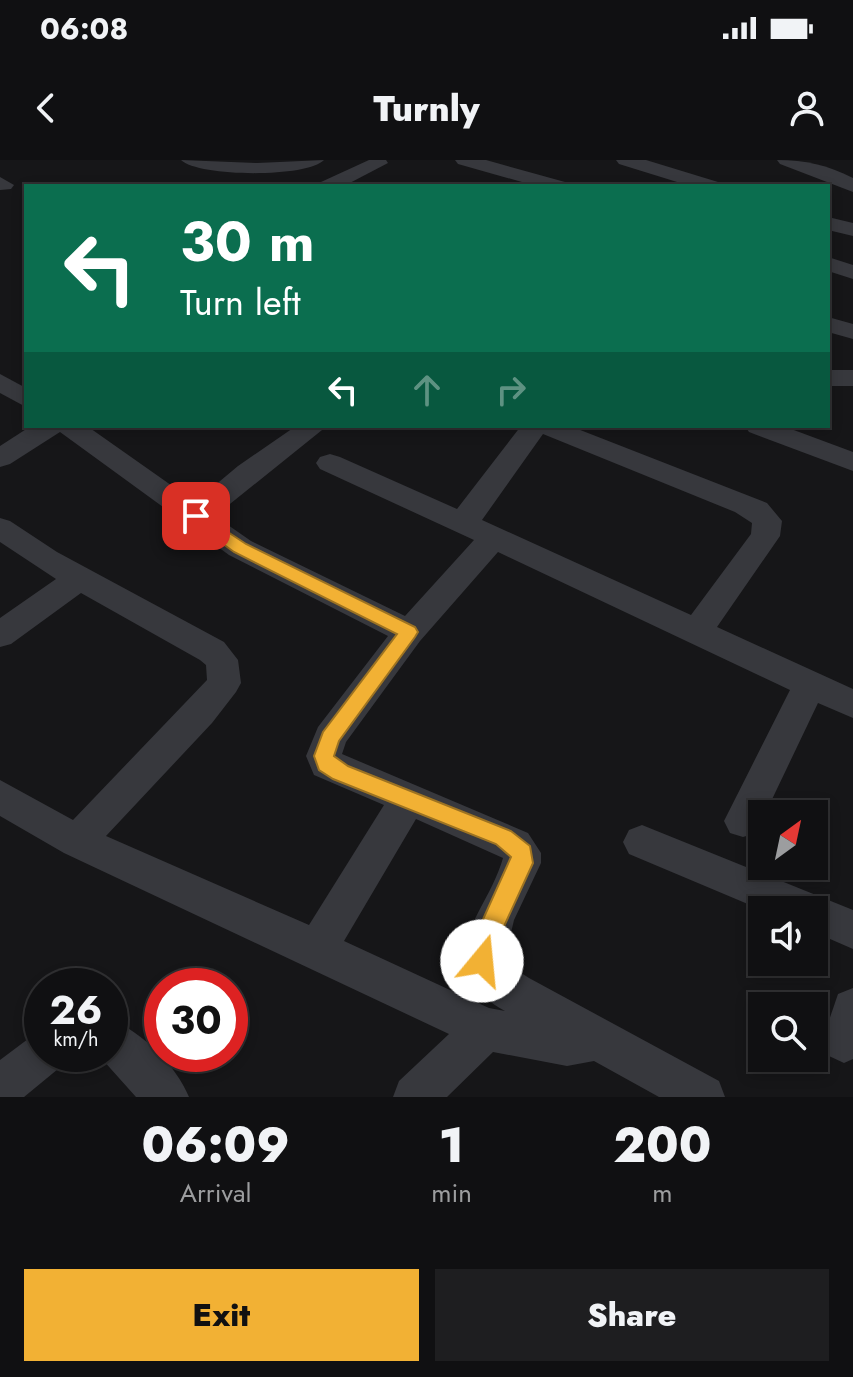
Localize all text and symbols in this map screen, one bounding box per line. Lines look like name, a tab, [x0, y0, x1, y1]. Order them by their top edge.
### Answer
text: 06:08	[40, 7, 128, 50]
text: Turnly	[373, 82, 480, 134]
icon: back	[24, 86, 68, 130]
icon: person	[785, 86, 829, 130]
text: 30 m	[180, 201, 315, 282]
icon: left	[48, 216, 152, 320]
text: Turn left	[180, 276, 301, 328]
icon: left	[321, 368, 365, 412]
icon: ahead	[405, 368, 449, 412]
icon: right	[489, 368, 533, 412]
pin	[162, 482, 230, 550]
icon: arrive	[174, 494, 218, 538]
north arrow	[748, 800, 828, 880]
map controls	[748, 800, 828, 1072]
button: sound	[748, 896, 828, 976]
position arrow	[440, 919, 524, 1003]
speed limit sign: 30	[144, 968, 248, 1072]
text: 26	[50, 981, 103, 1039]
button: search	[748, 992, 828, 1072]
text: km/h	[53, 1025, 99, 1054]
text: 06:09	[142, 1111, 290, 1180]
text: 1	[439, 1111, 464, 1180]
text: 200	[613, 1111, 711, 1180]
text: Arrival	[180, 1174, 251, 1212]
text: min	[431, 1174, 472, 1212]
text: m	[652, 1174, 673, 1212]
button: Exit	[24, 1269, 419, 1361]
button: Share	[435, 1269, 829, 1361]

